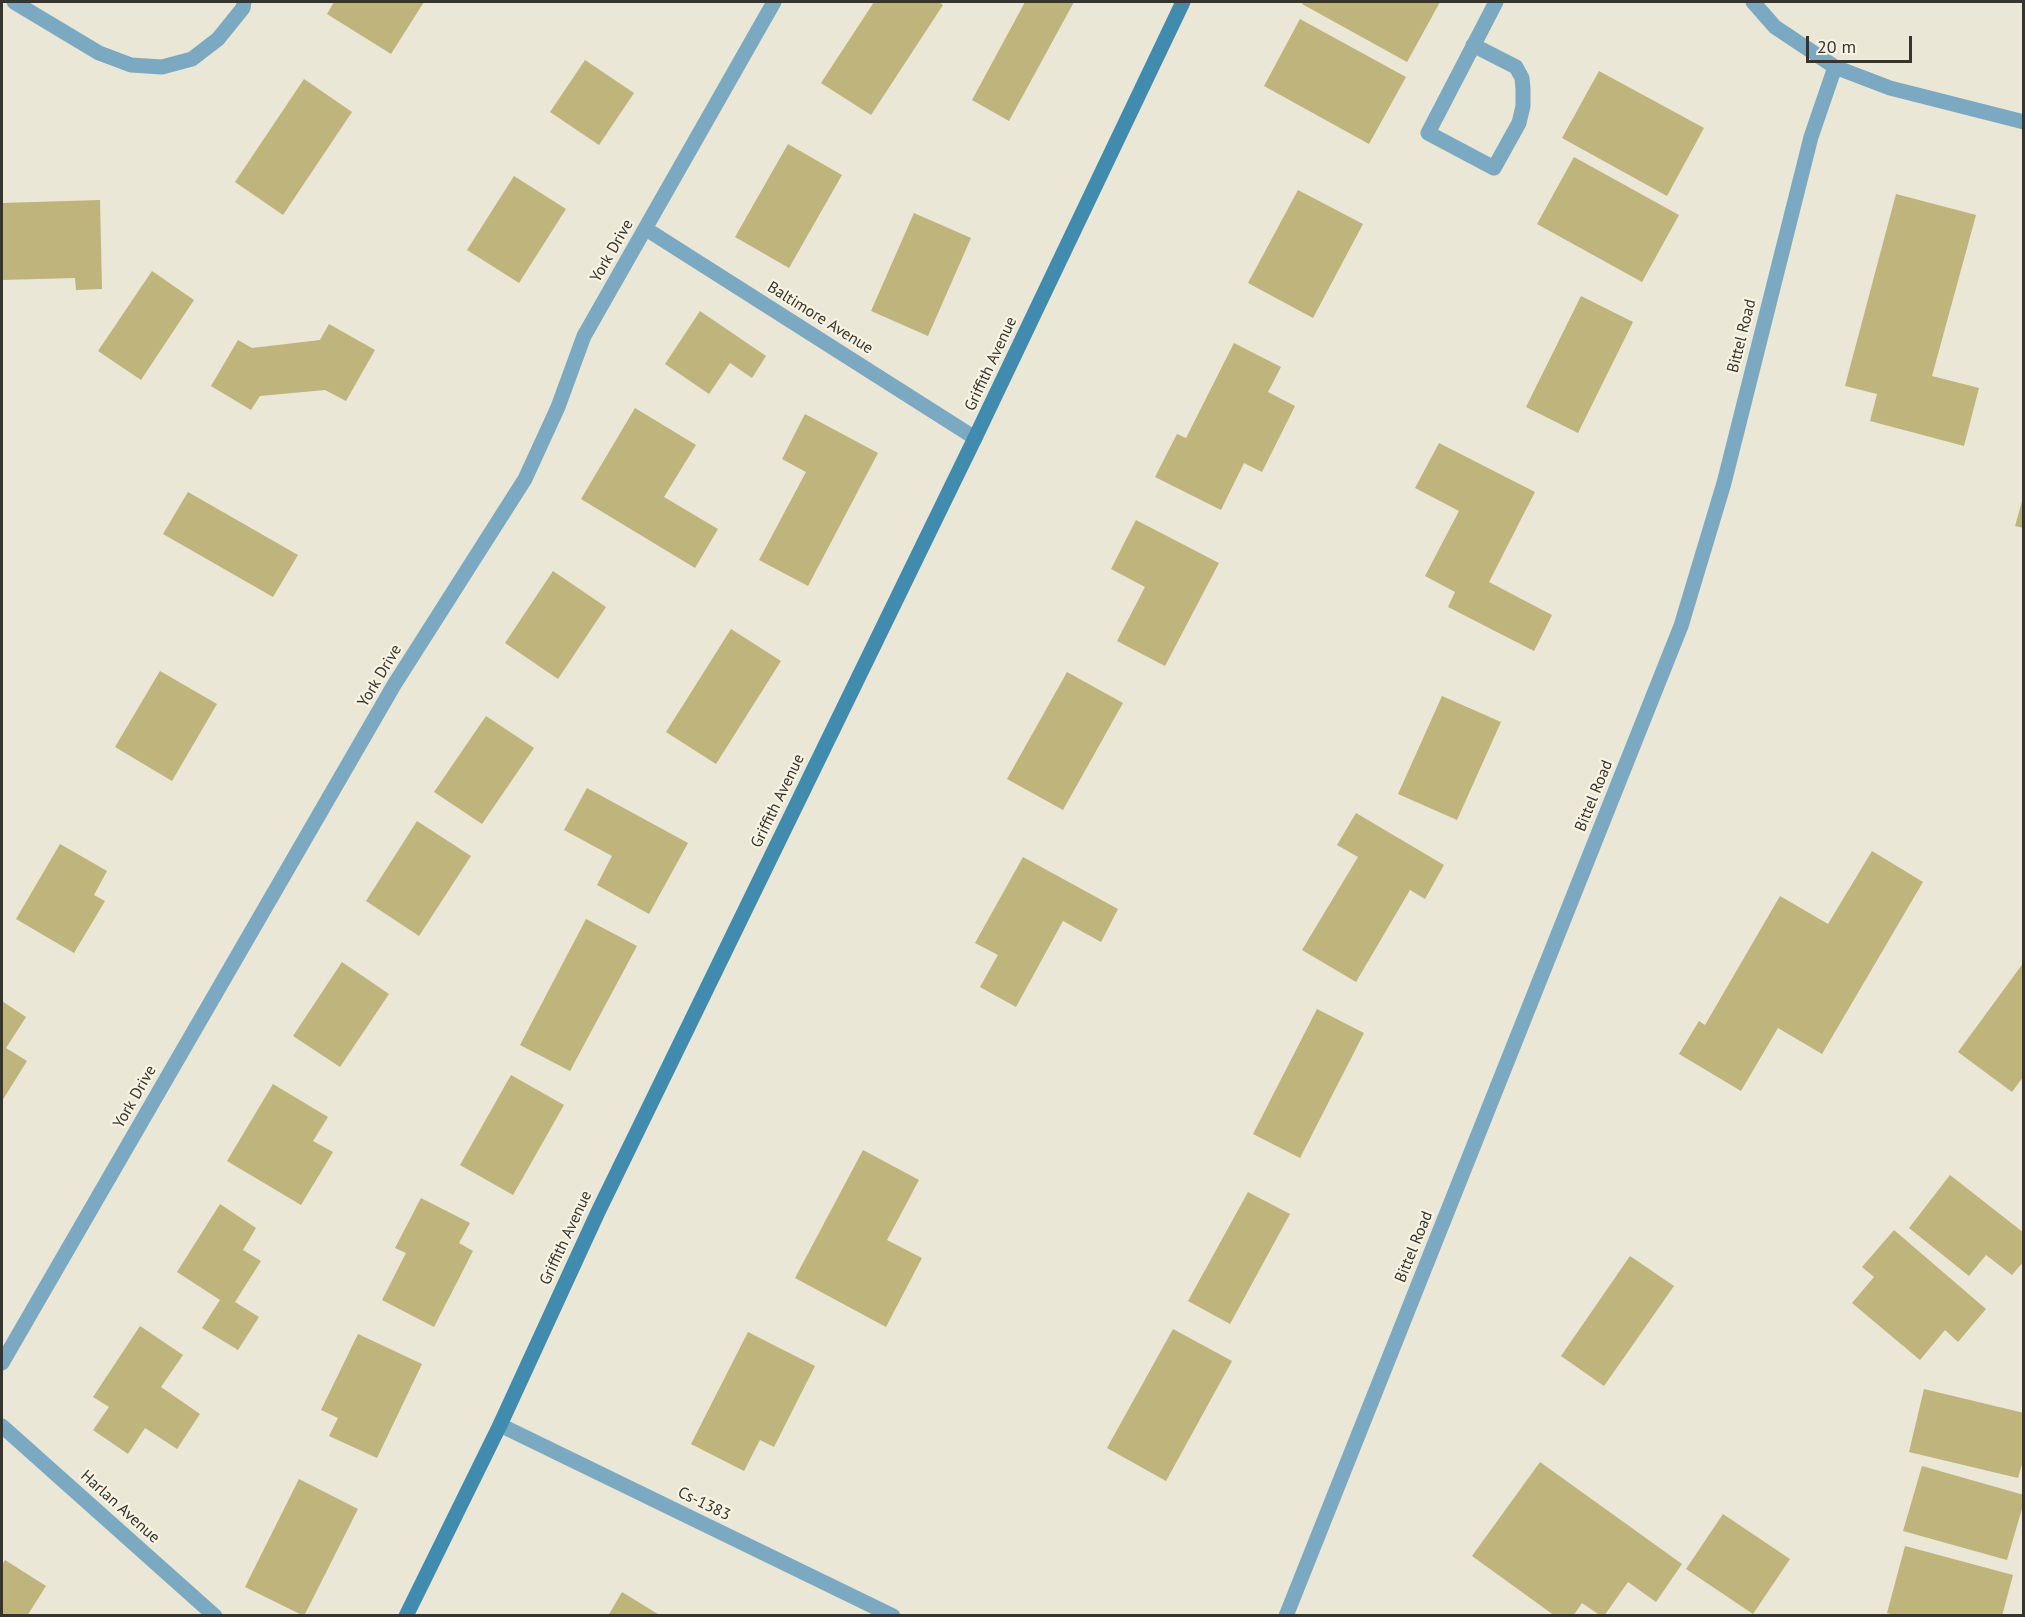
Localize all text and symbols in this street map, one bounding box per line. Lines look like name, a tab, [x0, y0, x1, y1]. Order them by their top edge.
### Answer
scale bar	[1809, 24, 1916, 62]
text: 20 m	[1817, 35, 1856, 58]
street label: York Drive	[586, 216, 638, 286]
street label: Baltimore Avenue	[764, 278, 876, 358]
street label: Bittel Road	[1724, 297, 1760, 375]
street label: Griffith Avenue	[961, 314, 1021, 414]
street label: York Drive	[354, 641, 406, 711]
street label: Griffith Avenue	[747, 751, 809, 851]
street label: Bittel Road	[1571, 758, 1617, 834]
street label: York Drive	[109, 1062, 161, 1132]
street label: Griffith Avenue	[536, 1188, 596, 1288]
street label: Bittel Road	[1391, 1209, 1437, 1285]
street label: Harlan Avenue	[77, 1467, 163, 1547]
street label: Cs-1383	[675, 1483, 733, 1525]

